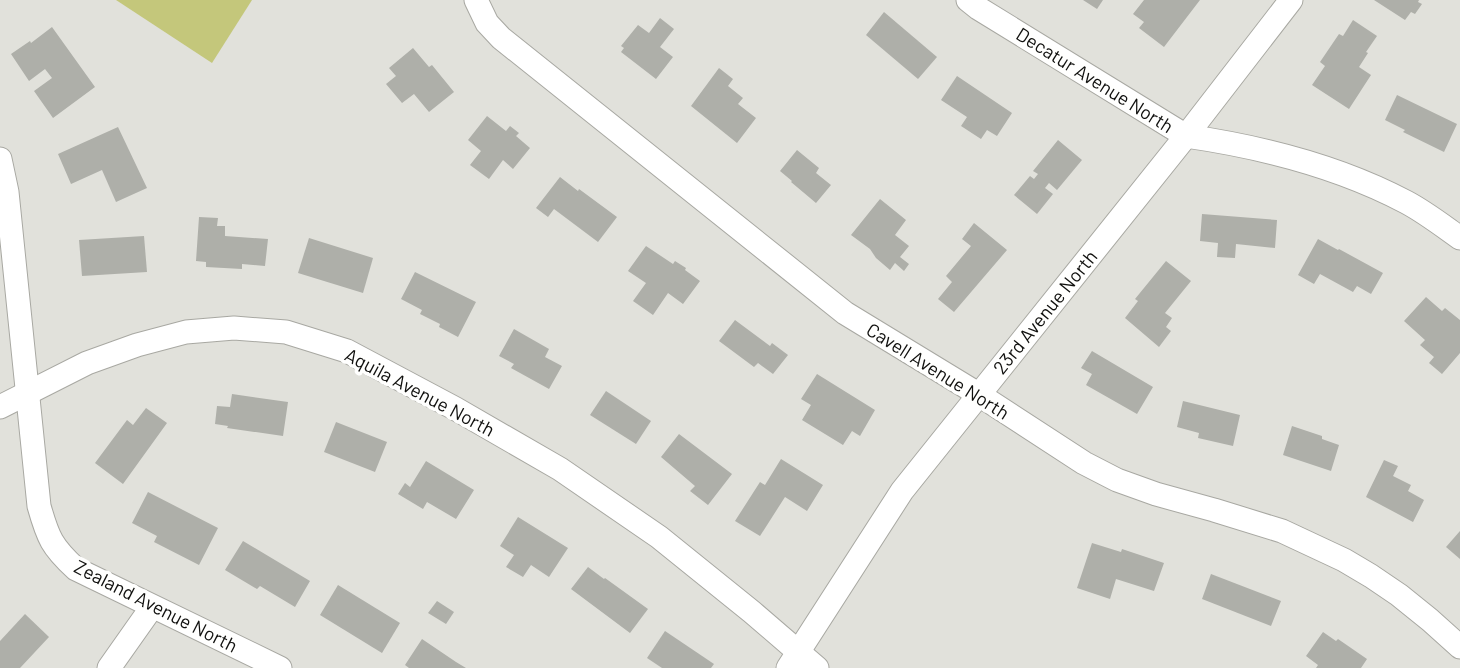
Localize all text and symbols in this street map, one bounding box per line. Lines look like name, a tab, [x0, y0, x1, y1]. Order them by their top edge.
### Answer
street label: Decatur Avenue North	[1012, 22, 1178, 137]
street label: 23rd Avenue North	[988, 245, 1102, 378]
street label: Cavell Avenue North	[863, 317, 1014, 424]
street label: Aquila Avenue North	[341, 342, 499, 441]
street label: Zealand Avenue North	[71, 554, 242, 657]

